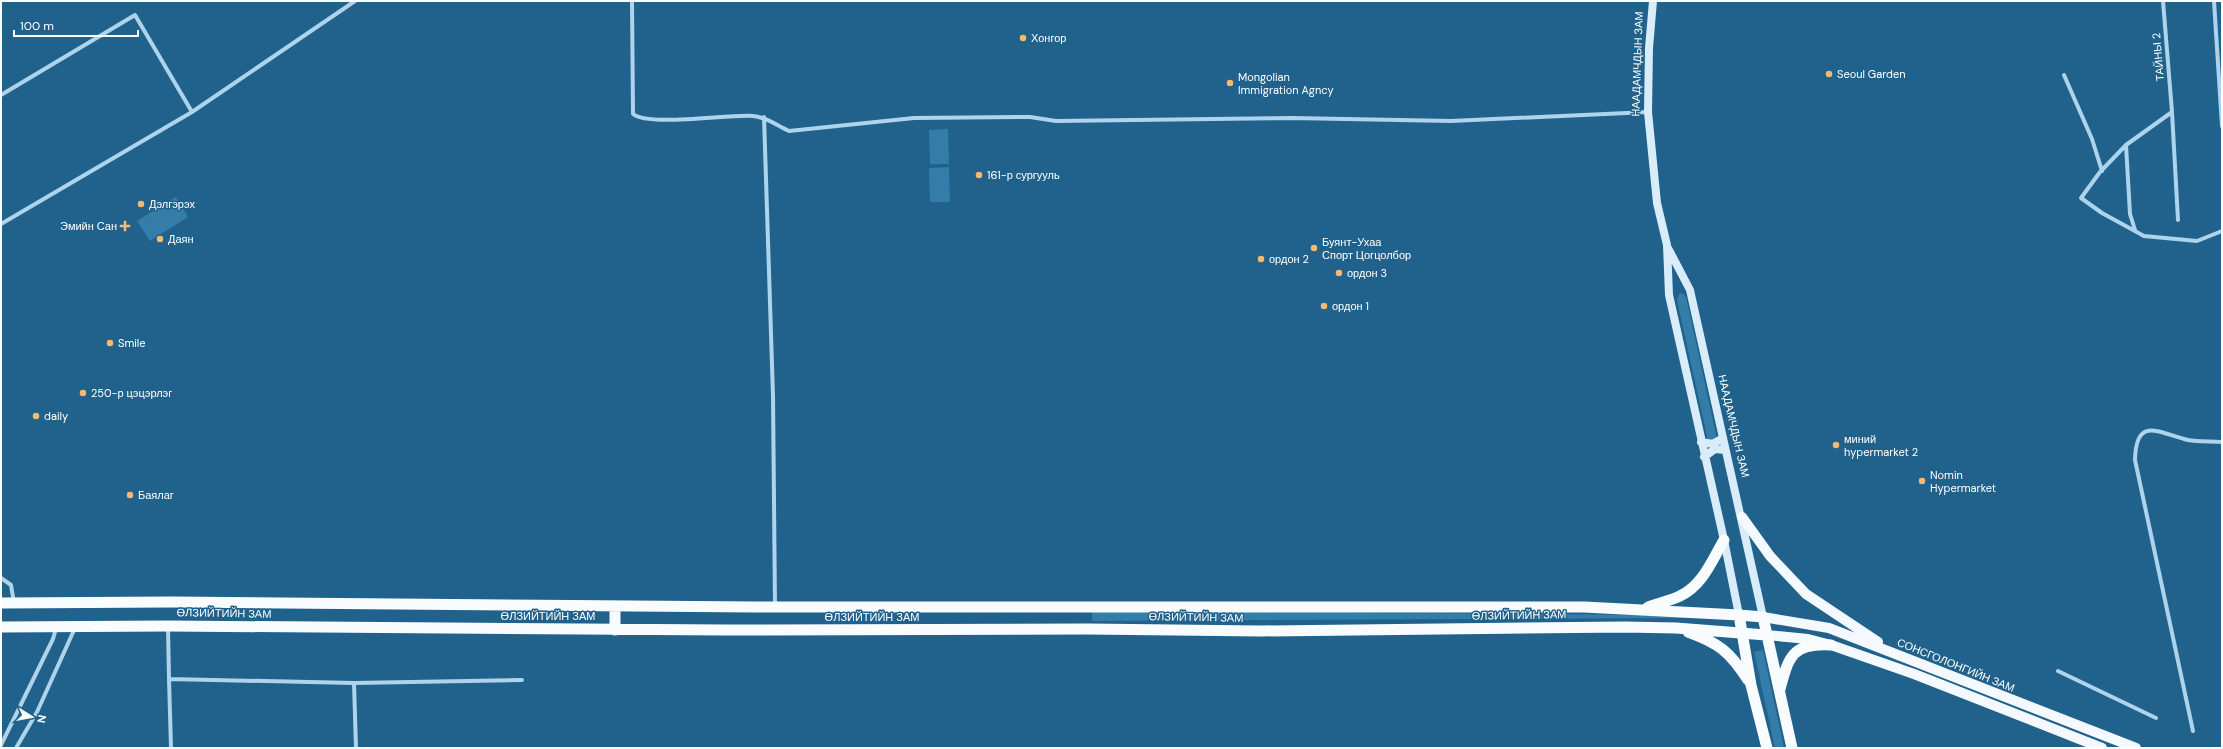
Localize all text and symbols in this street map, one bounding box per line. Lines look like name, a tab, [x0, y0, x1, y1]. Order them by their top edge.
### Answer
street label: НААДАМЧДЫН ЗАМ	[1628, 11, 1646, 117]
scale bar	[14, 12, 138, 38]
text: 100 m	[20, 18, 54, 34]
place label: Хонгор	[1031, 31, 1066, 45]
street label: ТАЙНЫ 2	[2149, 32, 2167, 82]
marker: Хонгор	[1018, 33, 1028, 43]
place label: Seoul Garden	[1837, 67, 1905, 81]
marker: Seoul Garden	[1824, 69, 1834, 79]
place label: Mongolian Immigration Agncy	[1238, 70, 1334, 97]
marker: Mongolian Immigration Agncy	[1225, 78, 1235, 88]
place label: 161-р сургууль	[987, 168, 1060, 182]
marker: 161-р сургууль	[974, 170, 984, 180]
place label: Дэлгэрэх	[149, 197, 195, 211]
marker: Дэлгэрэх	[136, 199, 146, 209]
place label: Эмийн Сан	[60, 219, 117, 233]
marker: Эмийн Сан	[120, 221, 130, 231]
place label: Даян	[168, 232, 194, 246]
marker: Даян	[155, 234, 165, 244]
place label: Буянт-Ухаа Спорт Цогцолбор	[1322, 235, 1411, 262]
marker: Буянт-Ухаа Спорт Цогцолбор	[1309, 243, 1319, 253]
place label: ордон 2	[1269, 252, 1309, 266]
marker: ордон 2	[1256, 254, 1266, 264]
place label: ордон 3	[1347, 266, 1387, 280]
marker: ордон 3	[1334, 268, 1344, 278]
place label: ордон 1	[1332, 299, 1369, 313]
marker: ордон 1	[1319, 301, 1329, 311]
place label: Smile	[118, 336, 146, 350]
marker: Smile	[105, 338, 115, 348]
street label: НААДАМЧДЫН ЗАМ	[1715, 373, 1753, 479]
place label: 250-р цэцэрлэг	[91, 386, 172, 400]
marker: 250-р цэцэрлэг	[78, 388, 88, 398]
place label: daily	[44, 409, 68, 423]
marker: daily	[31, 411, 41, 421]
place label: миний hypermarket 2	[1844, 432, 1918, 459]
marker: миний hypermarket 2	[1831, 440, 1841, 450]
place label: Nomin Hypermarket	[1930, 468, 1996, 495]
marker: Nomin Hypermarket	[1917, 476, 1927, 486]
place label: Баялаг	[138, 488, 174, 502]
marker: Баялаг	[125, 490, 135, 500]
street label: ӨЛЗИЙТИЙН ЗАМ	[176, 605, 272, 621]
street label: ӨЛЗИЙТИЙН ЗАМ	[1471, 607, 1567, 623]
street label: ӨЛЗИЙТИЙН ЗАМ	[501, 609, 595, 623]
street label: ӨЛЗИЙТИЙН ЗАМ	[1148, 609, 1244, 625]
street label: ӨЛЗИЙТИЙН ЗАМ	[825, 610, 919, 624]
street label: СОНСГОЛОНГИЙН ЗАМ	[1895, 635, 2017, 695]
north arrow	[12, 697, 52, 737]
text: N	[34, 714, 49, 724]

